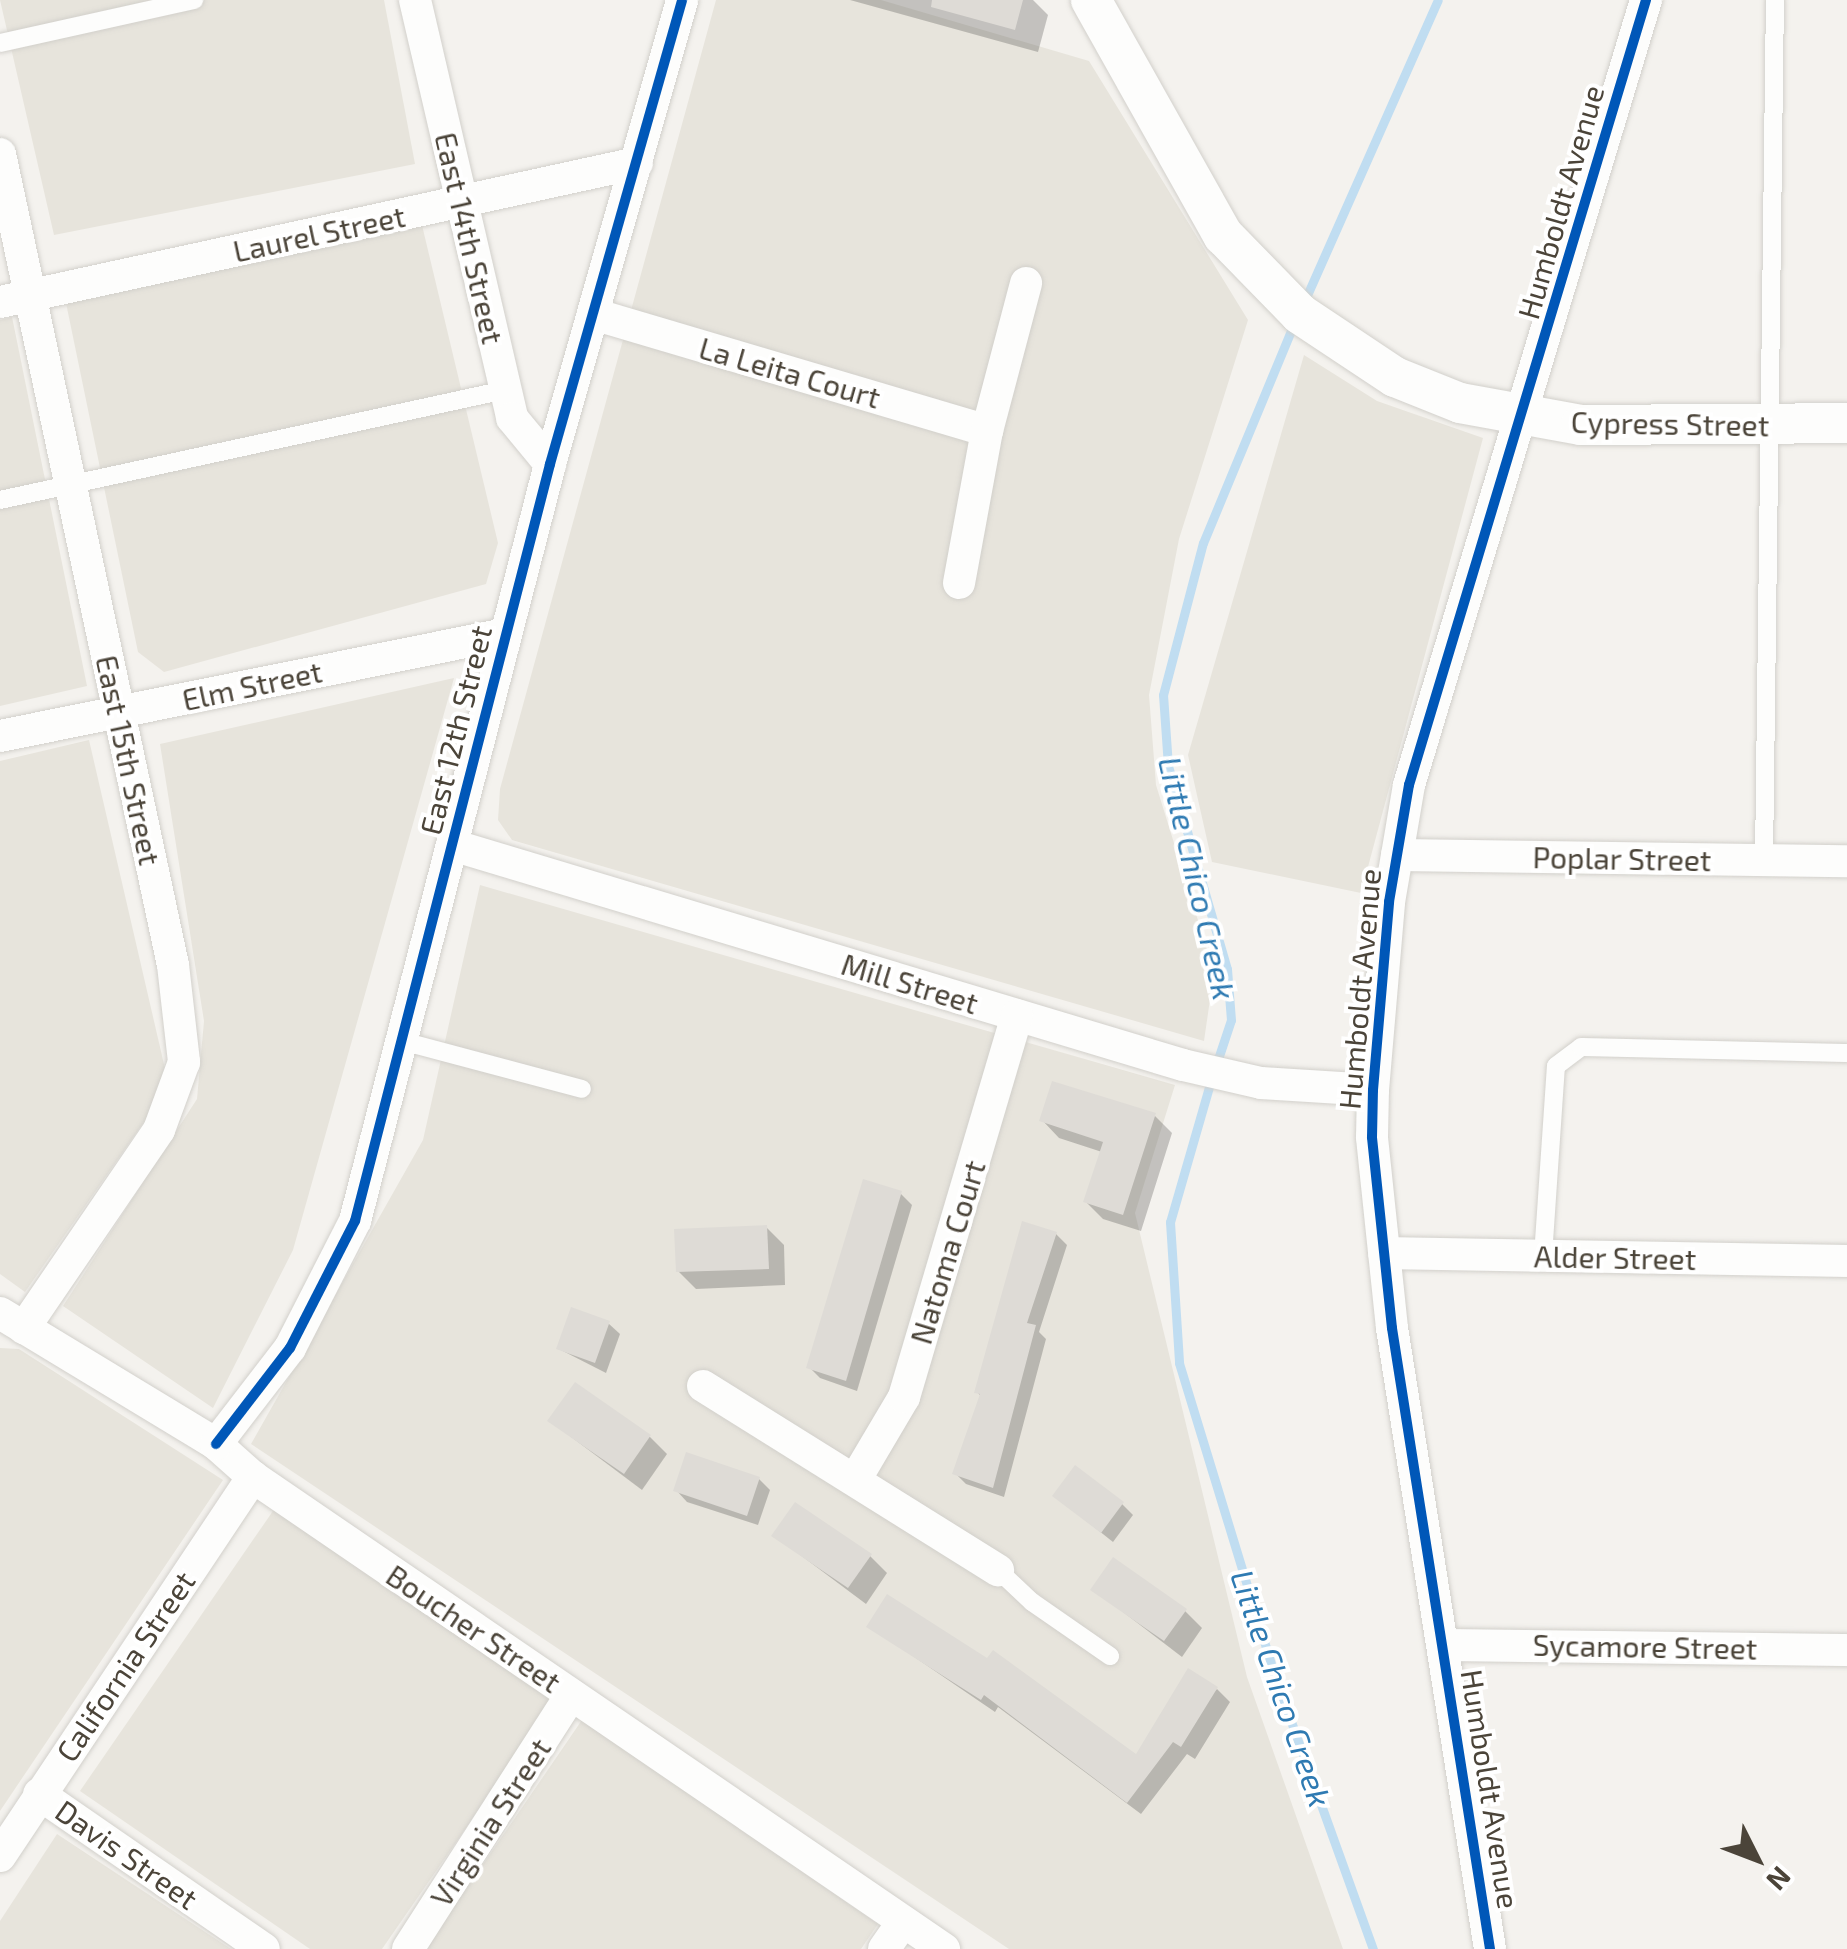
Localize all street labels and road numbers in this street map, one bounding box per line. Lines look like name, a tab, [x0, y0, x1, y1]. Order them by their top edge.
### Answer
street label: Humboldt Avenue	[1509, 81, 1611, 323]
street label: East 14th Street	[428, 129, 512, 347]
street label: Laurel Street	[229, 197, 409, 269]
street label: La Leita Court	[695, 329, 885, 415]
street label: Cypress Street	[1571, 403, 1769, 443]
street label: East 12th Street	[412, 622, 498, 838]
street label: East 15th Street	[89, 652, 169, 868]
street label: Elm Street	[179, 653, 325, 717]
street label: Poplar Street	[1532, 838, 1712, 878]
street label: Humboldt Avenue	[1331, 867, 1387, 1111]
street label: Mill Street	[837, 945, 983, 1021]
street label: Natoma Court	[902, 1156, 992, 1348]
street label: Alder Street	[1533, 1238, 1697, 1276]
street label: Boucher Street	[380, 1556, 568, 1700]
street label: California Street	[48, 1564, 202, 1768]
street label: Sycamore Street	[1532, 1626, 1758, 1666]
street label: Humboldt Avenue	[1454, 1667, 1528, 1911]
street label: Virginia Street	[422, 1731, 558, 1913]
street label: Davis Street	[49, 1792, 205, 1916]

